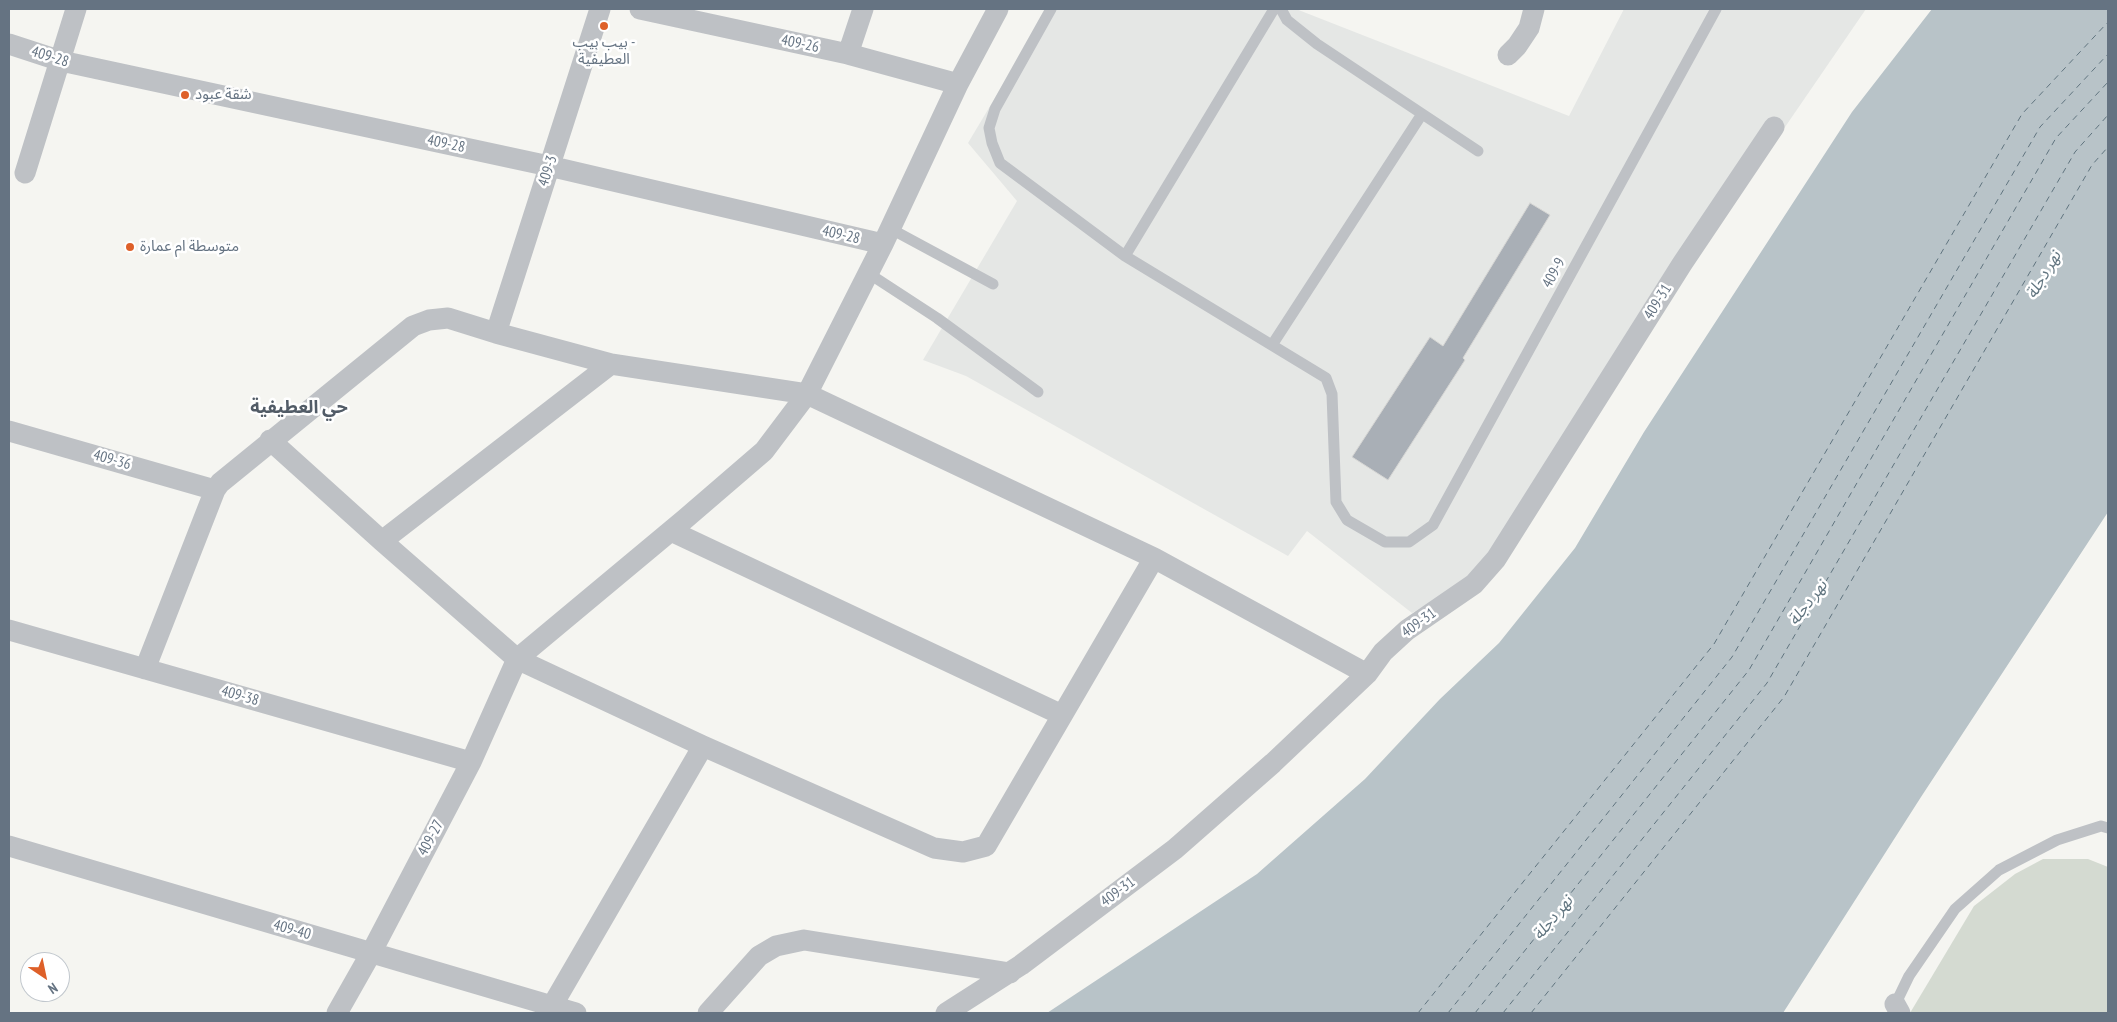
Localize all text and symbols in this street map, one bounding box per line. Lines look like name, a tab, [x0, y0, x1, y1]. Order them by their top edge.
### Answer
marker: بيب بيب - العطيفية	[598, 20, 610, 32]
street label: 409-26	[779, 31, 821, 57]
place label: بيب بيب - العطيفية	[573, 34, 635, 69]
street label: 409-28	[29, 43, 71, 71]
place label: شقة عبود	[195, 86, 252, 104]
marker: شقة عبود	[179, 89, 191, 101]
street label: 409-28	[425, 131, 467, 157]
street label: 409-3	[535, 153, 561, 189]
street label: 409-28	[820, 222, 862, 248]
place label: متوسطة ام عمارة	[140, 238, 239, 256]
marker: متوسطة ام عمارة	[124, 241, 136, 253]
water label: نهر دجلة	[2022, 248, 2066, 302]
street label: 409-9	[1539, 255, 1569, 291]
street label: 409-31	[1640, 281, 1676, 323]
district label: حي العطيفية	[250, 397, 348, 419]
street label: 409-36	[91, 446, 133, 474]
water label: نهر دجلة	[1784, 577, 1832, 629]
street label: 409-31	[1398, 605, 1440, 641]
street label: 409-38	[219, 682, 261, 710]
street label: 409-27	[414, 817, 448, 859]
street label: 409-31	[1097, 873, 1139, 911]
water label: نهر دجلة	[1529, 892, 1577, 944]
street label: 409-40	[271, 916, 313, 944]
north arrow	[20, 952, 70, 1002]
text: N	[45, 979, 61, 998]

